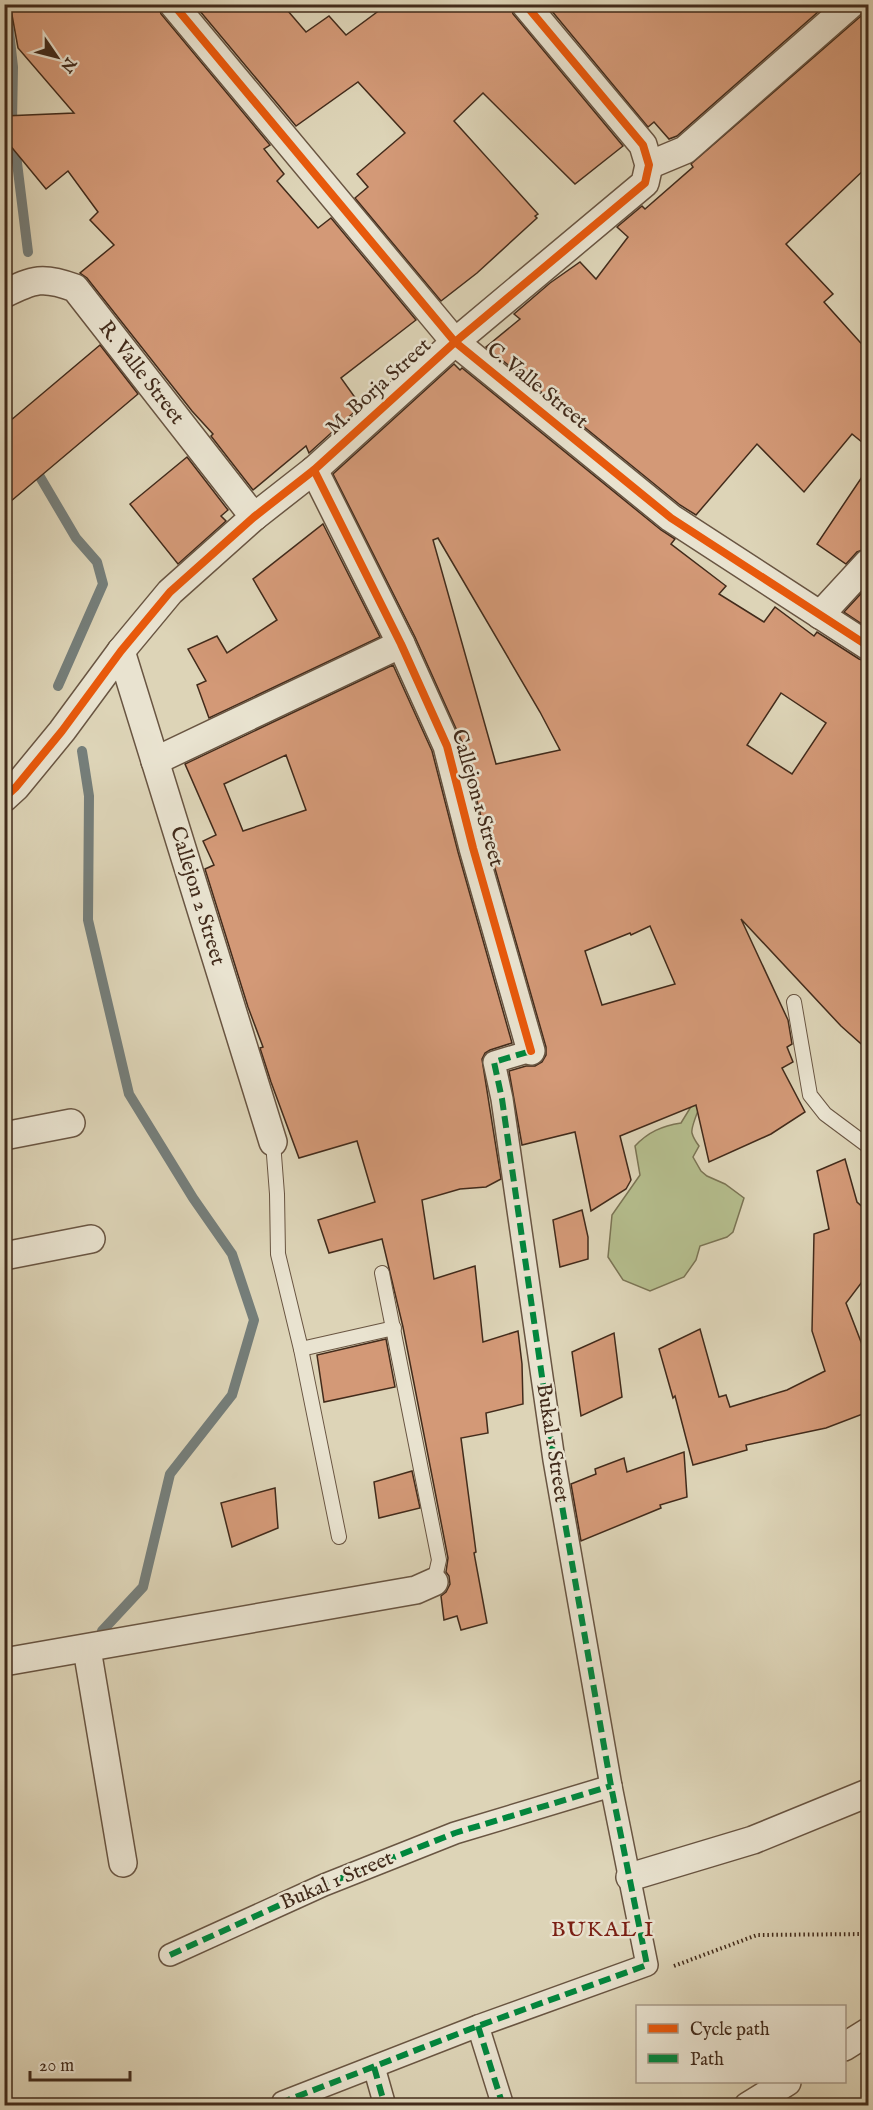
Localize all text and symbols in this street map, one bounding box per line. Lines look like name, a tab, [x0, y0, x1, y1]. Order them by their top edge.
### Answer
north arrow	[27, 27, 87, 87]
text: N	[55, 52, 80, 76]
street label: R. Valle Street	[92, 316, 190, 430]
street label: M. Borja Street	[321, 333, 437, 441]
street label: C. Valle Street	[481, 337, 593, 435]
street label: Callejon 1 Street	[444, 726, 510, 870]
street label: Callejon 2 Street	[163, 823, 231, 969]
street label: Bukal 1 Street	[529, 1382, 575, 1504]
street label: Bukal 1 Street	[276, 1845, 398, 1917]
district label: BUKAL I	[551, 1916, 655, 1944]
legend	[636, 2005, 846, 2083]
text: Cycle path	[690, 2019, 770, 2042]
scale bar	[30, 2044, 130, 2082]
text: Path	[690, 2049, 724, 2072]
text: 20 m	[39, 2055, 74, 2078]

